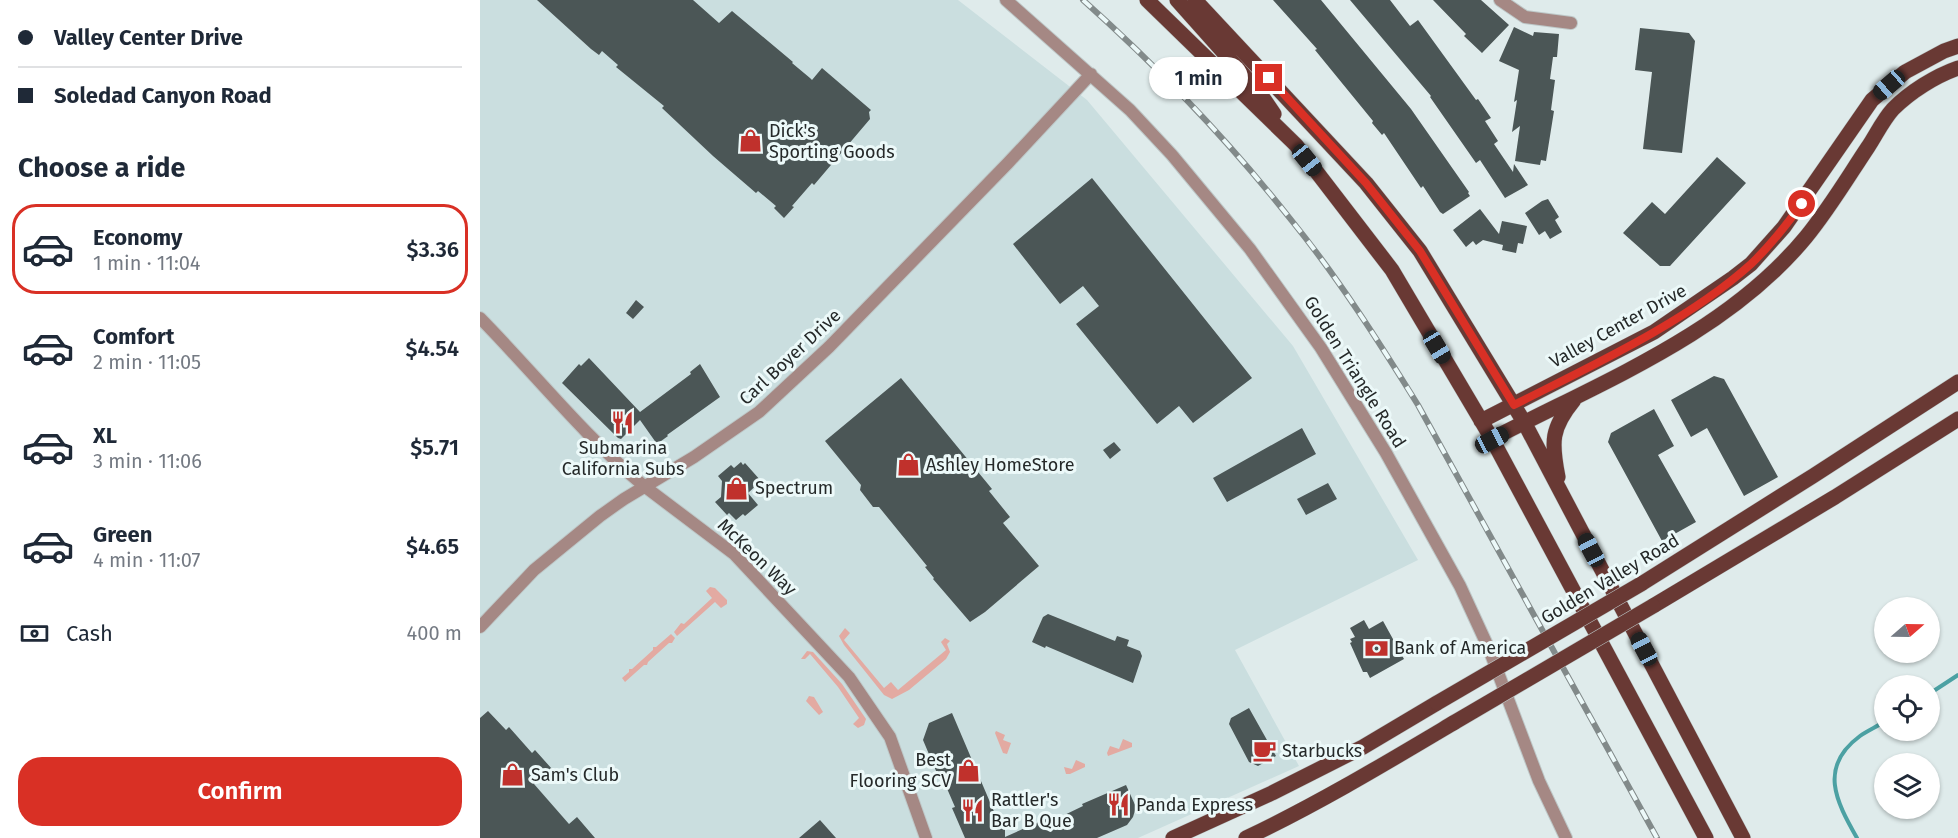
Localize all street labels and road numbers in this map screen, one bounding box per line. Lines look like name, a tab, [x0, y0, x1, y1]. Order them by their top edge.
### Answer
street label: Valley Center Drive	[1546, 279, 1690, 373]
street label: Golden Triangle Road	[1299, 292, 1411, 452]
street label: Carl Boyer Drive	[735, 304, 845, 410]
street label: McKeon Way	[713, 514, 801, 600]
street label: Golden Valley Road	[1537, 529, 1683, 629]

